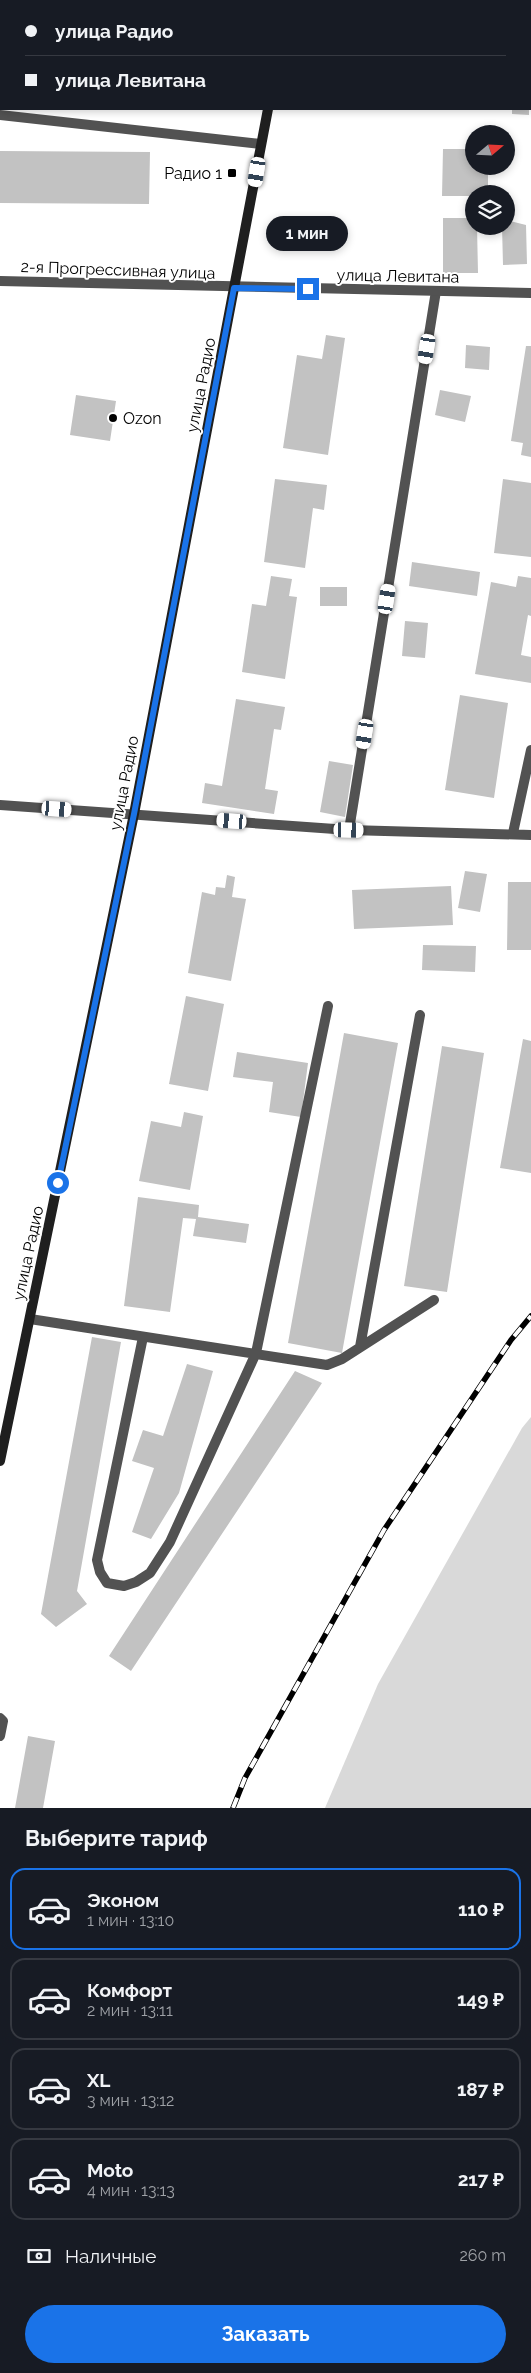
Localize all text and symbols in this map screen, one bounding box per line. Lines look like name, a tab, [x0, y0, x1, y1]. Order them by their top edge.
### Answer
text: улица Радио	[55, 20, 173, 42]
text: улица Левитана	[55, 69, 206, 91]
north arrow	[465, 125, 515, 175]
map controls	[465, 125, 515, 235]
car	[247, 156, 266, 188]
place label: Радио 1	[164, 164, 222, 183]
marker: Радио 1	[226, 167, 238, 179]
button: layers	[465, 185, 515, 235]
callout: 1 мин	[267, 216, 349, 252]
text: 1 мин	[286, 224, 328, 243]
street label: 2-я Прогрессивная улица	[20, 257, 216, 283]
street label: улица Левитана	[336, 265, 460, 287]
route end	[297, 278, 319, 300]
car	[417, 333, 436, 365]
street label: улица Радио	[182, 336, 220, 434]
place label: Ozon	[123, 409, 162, 428]
marker: Ozon	[107, 412, 119, 424]
car	[377, 583, 396, 615]
car	[355, 718, 374, 750]
street label: улица Радио	[105, 734, 143, 832]
car	[41, 800, 72, 818]
car	[216, 812, 247, 830]
car	[333, 822, 364, 838]
route start	[47, 1172, 69, 1194]
street label: улица Радио	[9, 1204, 47, 1302]
text: Выберите тариф	[25, 1825, 208, 1851]
icon: car	[27, 1887, 72, 1932]
text: Эконом	[87, 1889, 159, 1911]
text: 110 ₽	[458, 1898, 504, 1920]
text: 1 мин · 13:10	[87, 1911, 174, 1930]
icon: car	[27, 1977, 72, 2022]
text: Комфорт	[87, 1979, 172, 2001]
text: 149 ₽	[457, 1988, 504, 2010]
text: 2 мин · 13:11	[87, 2001, 173, 2020]
icon: car	[27, 2067, 72, 2112]
text: XL	[87, 2069, 110, 2091]
text: 187 ₽	[457, 2078, 504, 2100]
text: 3 мин · 13:12	[87, 2091, 174, 2110]
icon: car	[27, 2157, 72, 2202]
text: Moto	[87, 2159, 133, 2181]
text: 217 ₽	[458, 2168, 504, 2190]
text: 4 мин · 13:13	[87, 2181, 175, 2200]
icon: cash	[25, 2242, 53, 2270]
text: Наличные	[65, 2245, 156, 2267]
text: 260 m	[459, 2246, 506, 2265]
button: Заказать	[25, 2305, 506, 2363]

